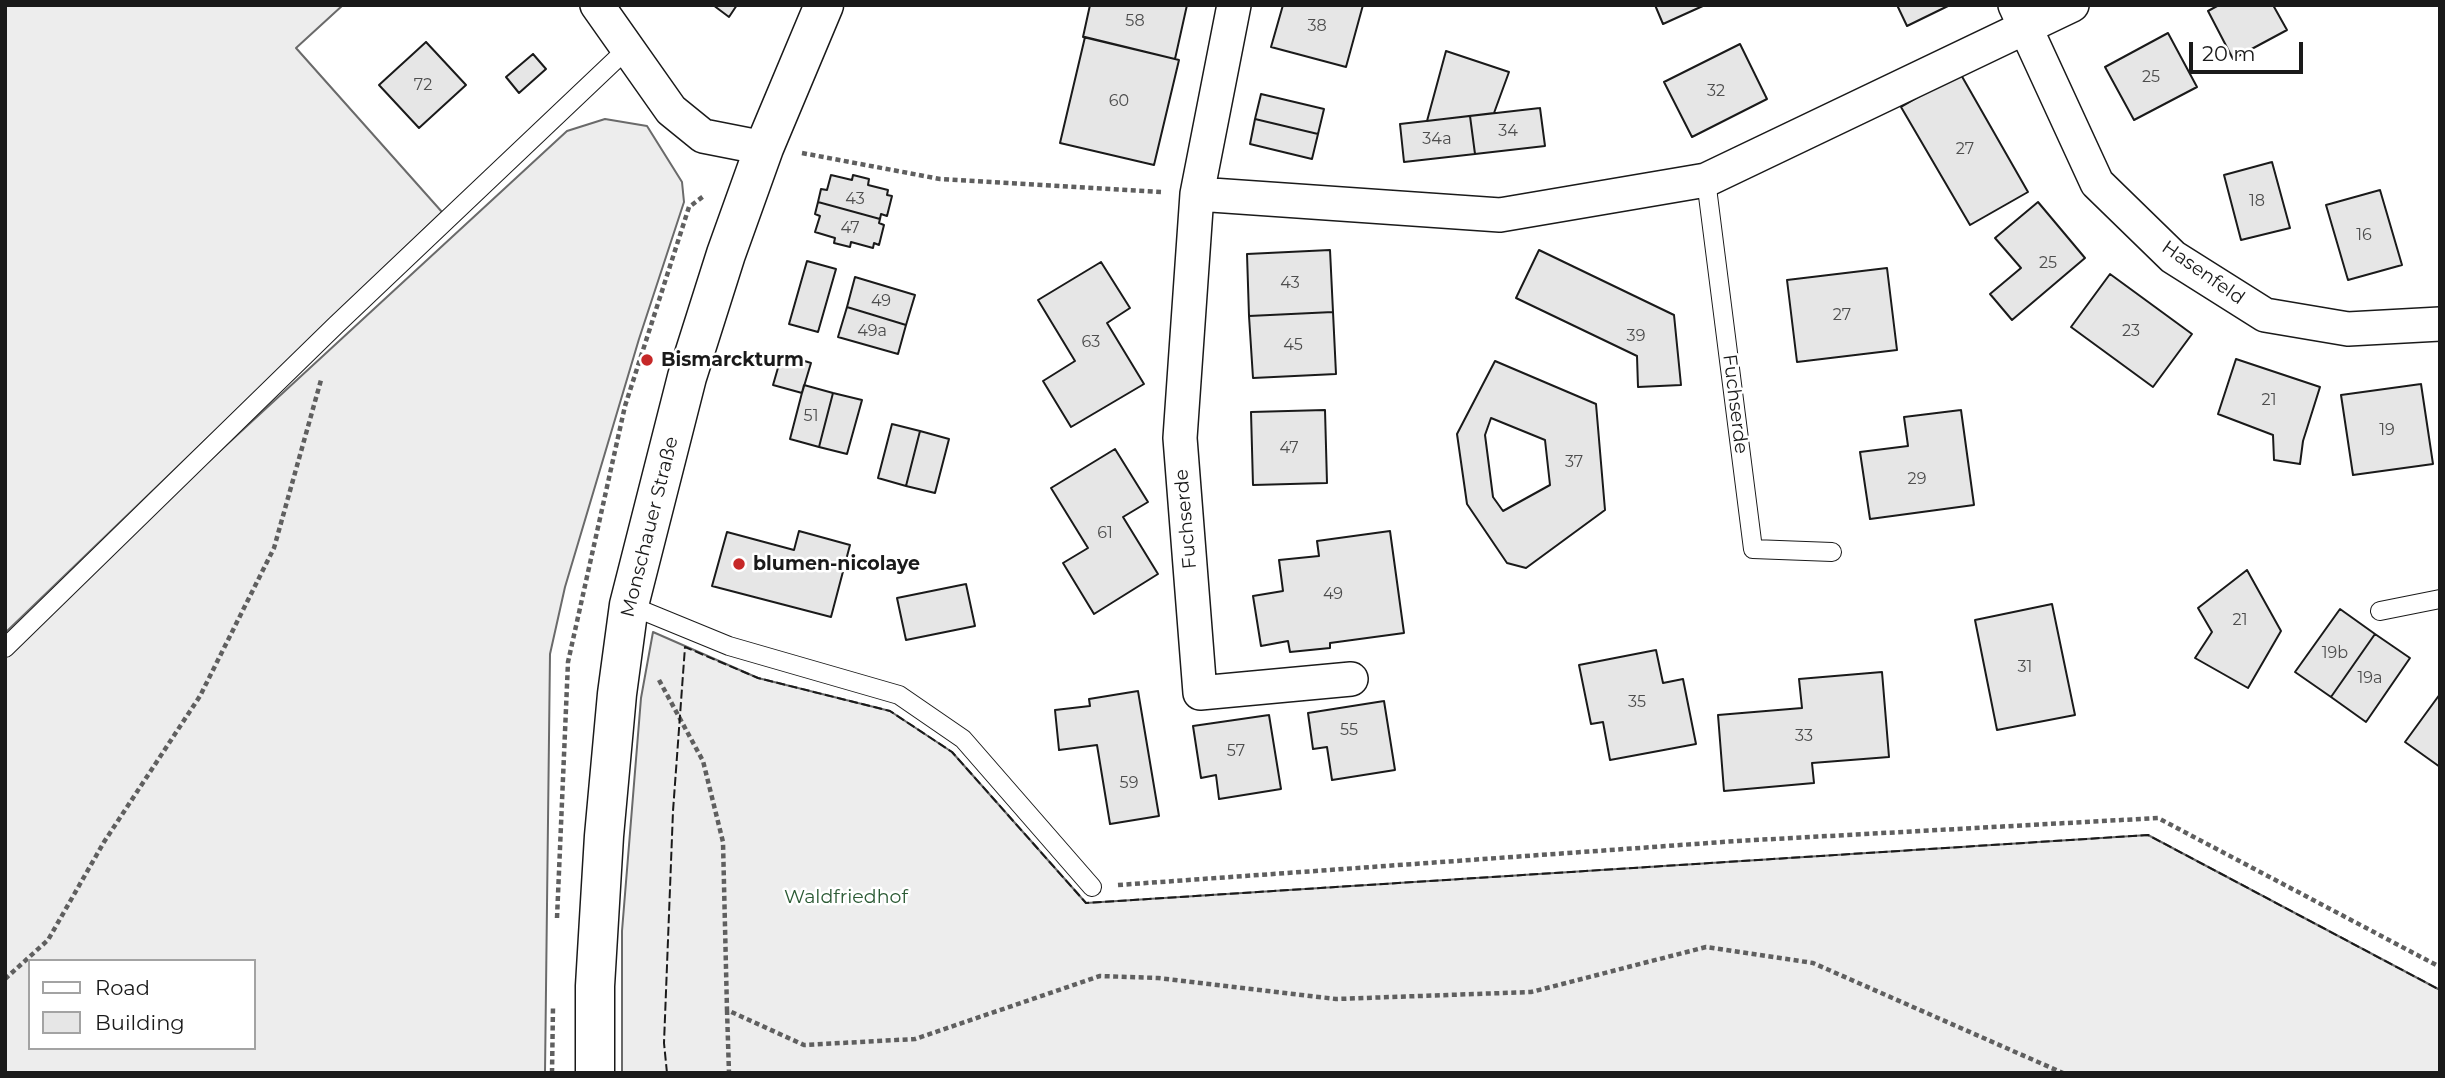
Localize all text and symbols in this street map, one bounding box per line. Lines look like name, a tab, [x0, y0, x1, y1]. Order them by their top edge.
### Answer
house number: 58	[1125, 11, 1145, 31]
house number: 38	[1307, 16, 1327, 36]
scale bar	[2193, 28, 2307, 72]
text: 20 m	[2202, 41, 2256, 66]
house number: 25	[2142, 67, 2160, 87]
house number: 72	[414, 75, 432, 95]
house number: 32	[1707, 81, 1725, 101]
house number: 60	[1109, 91, 1129, 111]
house number: 34	[1498, 121, 1518, 141]
house number: 34a	[1422, 129, 1452, 149]
house number: 27	[1956, 139, 1974, 159]
house number: 43	[845, 189, 865, 209]
house number: 18	[2249, 191, 2265, 211]
house number: 47	[840, 218, 860, 238]
house number: 16	[2356, 225, 2372, 245]
street label: Hasenfeld	[2157, 236, 2249, 310]
house number: 25	[2039, 253, 2057, 273]
house number: 43	[1280, 273, 1300, 293]
house number: 49	[871, 291, 891, 311]
house number: 27	[1833, 305, 1851, 325]
house number: 49a	[857, 321, 887, 341]
house number: 23	[2122, 321, 2140, 341]
house number: 39	[1627, 326, 1645, 346]
house number: 63	[1082, 332, 1100, 352]
house number: 45	[1283, 335, 1303, 355]
place label: Bismarckturm	[661, 349, 804, 371]
marker: Bismarckturm	[639, 352, 655, 368]
street label: Fuchserde	[1718, 353, 1752, 455]
house number: 21	[2262, 390, 2276, 410]
house number: 51	[804, 406, 818, 426]
house number: 19	[2379, 420, 2395, 440]
street label: Monschauer Straße	[617, 434, 683, 620]
house number: 47	[1279, 438, 1299, 458]
house number: 37	[1565, 452, 1583, 472]
street label: Fuchserde	[1170, 468, 1202, 570]
house number: 29	[1908, 469, 1926, 489]
house number: 61	[1097, 523, 1113, 543]
place label: blumen-nicolaye	[753, 553, 920, 575]
marker: blumen-nicolaye	[731, 556, 747, 572]
house number: 49	[1323, 584, 1343, 604]
house number: 21	[2233, 610, 2247, 630]
house number: 19b	[2322, 643, 2348, 663]
house number: 31	[2018, 657, 2032, 677]
house number: 19a	[2358, 668, 2382, 688]
house number: 35	[1628, 692, 1646, 712]
house number: 55	[1340, 720, 1358, 740]
house number: 33	[1795, 726, 1813, 746]
house number: 57	[1227, 741, 1245, 761]
house number: 59	[1120, 773, 1138, 793]
park label: Waldfriedhof	[784, 886, 908, 908]
legend	[28, 959, 256, 1050]
text: Road	[95, 975, 150, 1000]
text: Building	[95, 1010, 185, 1035]

